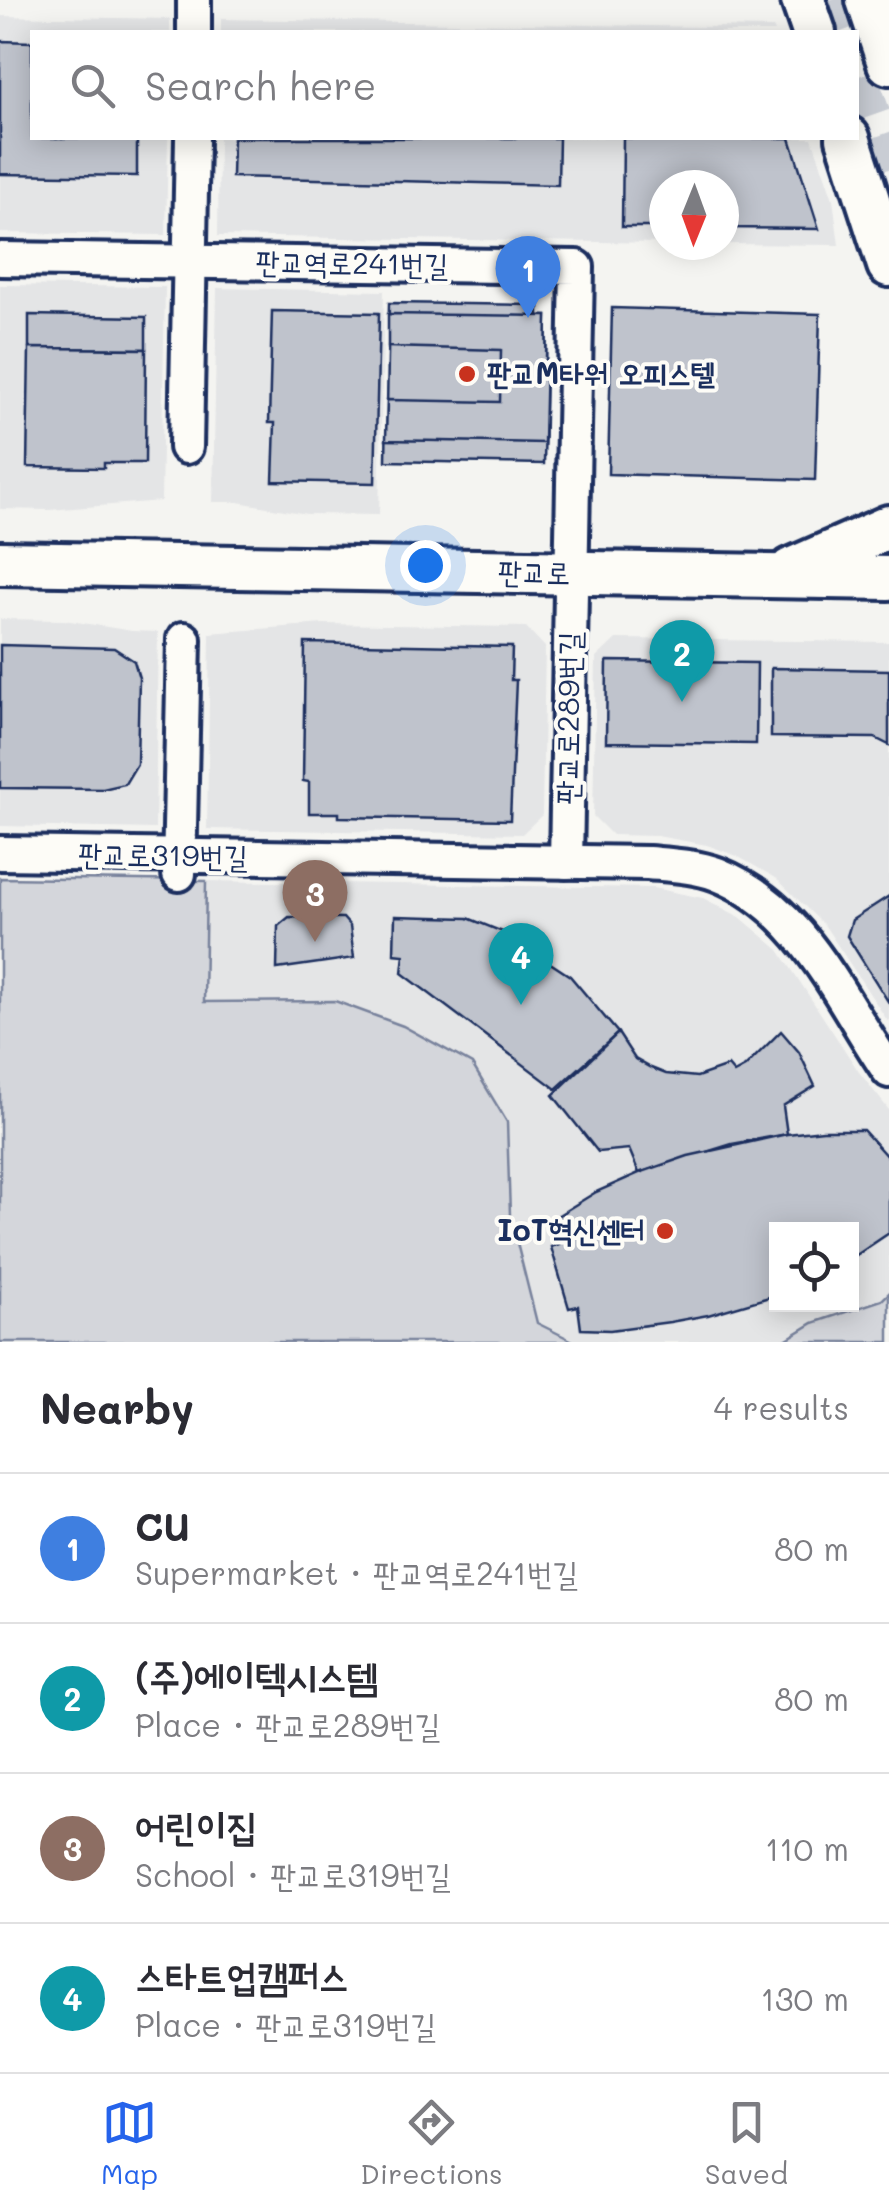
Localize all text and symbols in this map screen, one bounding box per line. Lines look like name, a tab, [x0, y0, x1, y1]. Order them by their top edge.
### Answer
search box	[30, 30, 859, 140]
icon: search	[65, 58, 120, 113]
text: Search here	[145, 60, 376, 110]
north arrow	[649, 170, 739, 260]
pin: 1	[496, 236, 560, 318]
street label: 판교역로241번길	[255, 240, 449, 284]
place label: 판교M타워 오피스텔	[487, 352, 715, 392]
marker: 판교M타워 오피스텔	[456, 363, 478, 385]
your location	[400, 540, 451, 591]
street label: 판교로	[497, 550, 571, 592]
pin: 2	[650, 620, 714, 702]
street label: 판교로289번길	[545, 631, 589, 805]
street label: 판교로319번길	[78, 833, 248, 875]
pin: 3	[282, 860, 348, 942]
pin: 4	[488, 922, 554, 1005]
place label: IoT혁신센터	[497, 1209, 645, 1249]
marker: IoT혁신센터	[654, 1220, 676, 1242]
map controls	[769, 1222, 859, 1312]
button: locate	[769, 1222, 859, 1312]
text: Nearby	[40, 1380, 194, 1435]
text: 4 results	[713, 1386, 849, 1428]
text: CU	[135, 1501, 190, 1551]
text: 1	[65, 1527, 80, 1569]
text: 80 m	[774, 1527, 849, 1569]
text: Supermarket · 판교역로241번길	[135, 1551, 578, 1593]
text: (주)에이텍시스템	[135, 1650, 378, 1700]
text: 2	[64, 1677, 81, 1719]
text: 80 m	[774, 1677, 849, 1719]
text: Place · 판교로289번길	[135, 1703, 440, 1745]
text: 어린이집	[135, 1800, 257, 1850]
text: 3	[63, 1827, 82, 1869]
text: 110 m	[765, 1827, 849, 1869]
text: School · 판교로319번길	[135, 1853, 451, 1895]
text: 스타트업캠퍼스	[135, 1950, 349, 2000]
text: 4	[62, 1977, 83, 2019]
text: 130 m	[760, 1977, 849, 2019]
text: Place · 판교로319번길	[135, 2003, 436, 2045]
tab: Map	[101, 2095, 158, 2191]
tab: Directions	[360, 2095, 503, 2191]
tab: Saved	[705, 2095, 788, 2191]

